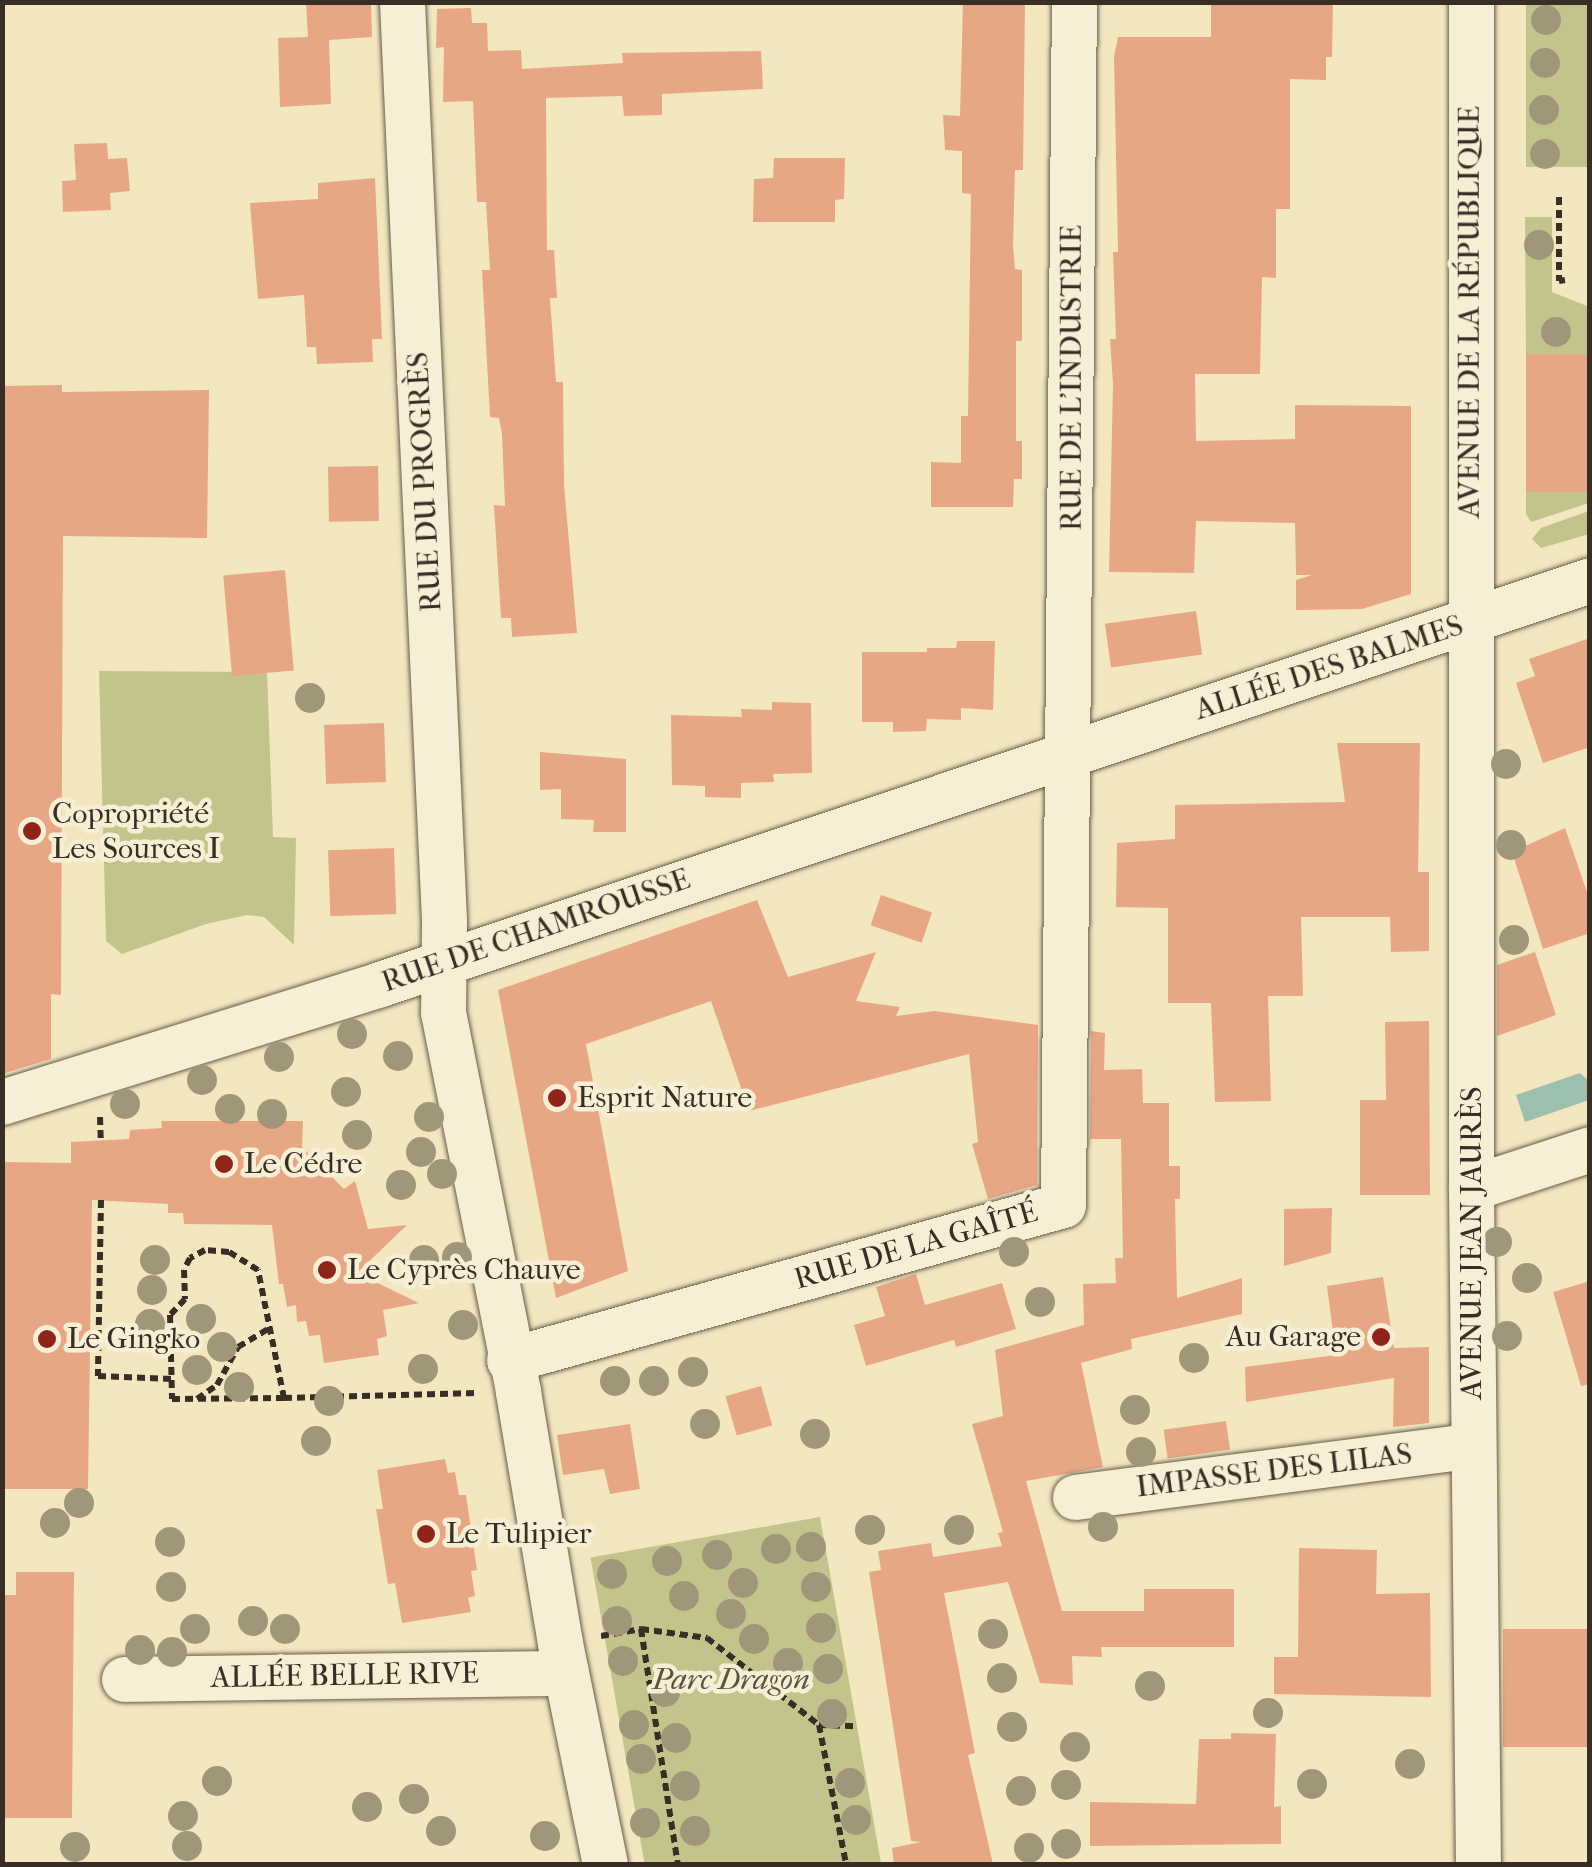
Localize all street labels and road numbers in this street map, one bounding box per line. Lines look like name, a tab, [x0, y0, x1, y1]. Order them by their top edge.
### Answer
street label: AVENUE DE LA RÉPUBLIQUE	[1452, 106, 1488, 518]
street label: RUE DE L'INDUSTRIE	[1054, 225, 1090, 531]
street label: RUE DU PROGRÈS	[400, 351, 450, 613]
street label: ALLÉE DES BALMES	[1190, 608, 1468, 728]
street label: RUE DE CHAMROUSSE	[377, 861, 695, 1001]
street label: AVENUE JEAN JAURÈS	[1454, 1086, 1490, 1400]
street label: RUE DE LA GAÎTÉ	[790, 1194, 1042, 1298]
street label: IMPASSE DES LILAS	[1134, 1436, 1414, 1506]
street label: ALLÉE BELLE RIVE	[210, 1656, 480, 1696]

